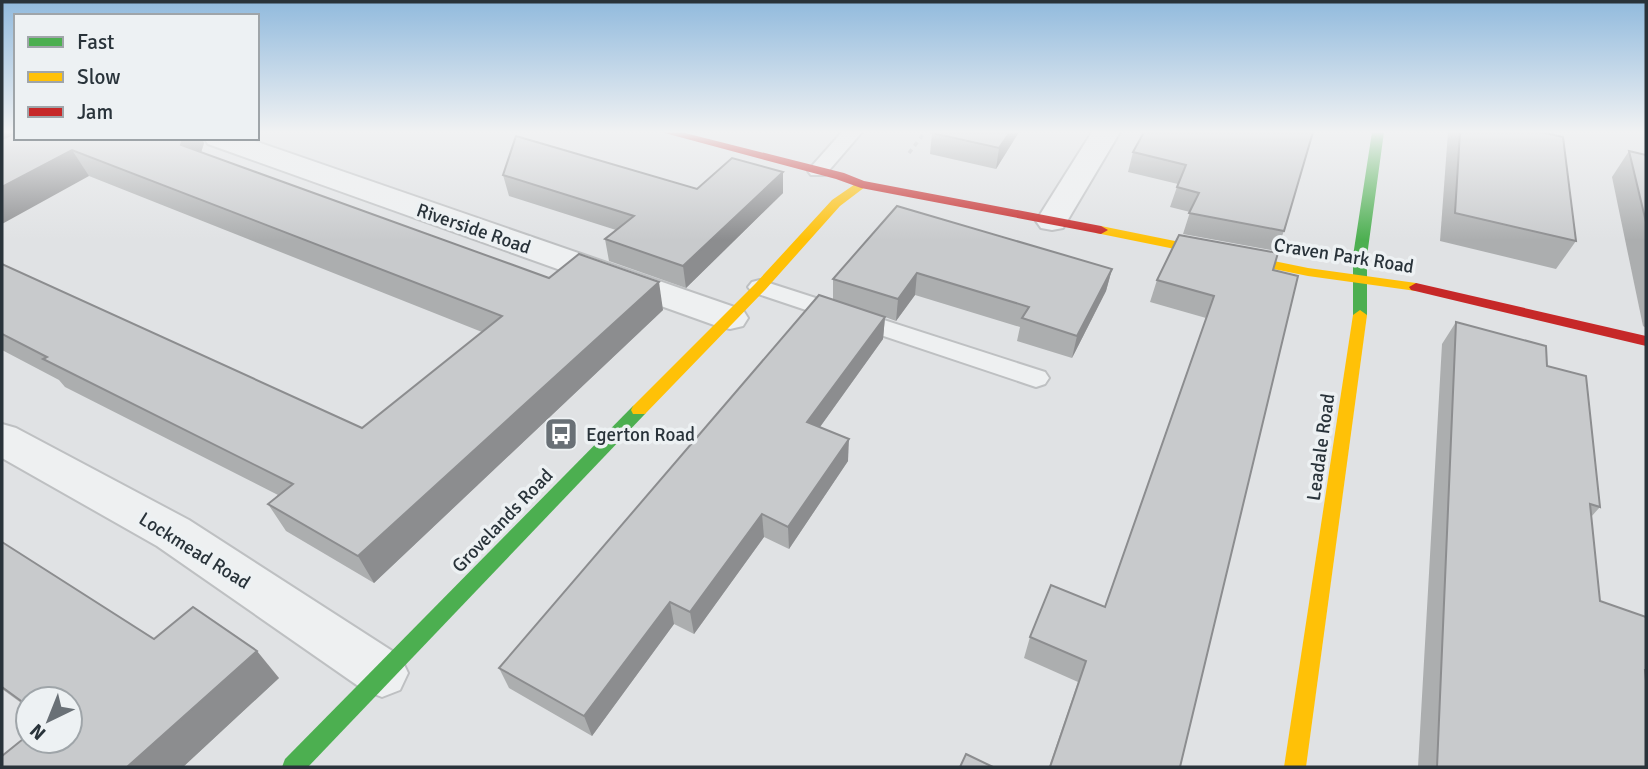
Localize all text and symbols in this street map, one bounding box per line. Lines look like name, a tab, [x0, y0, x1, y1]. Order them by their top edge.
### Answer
legend	[14, 14, 259, 140]
text: Fast	[77, 29, 114, 55]
text: Slow	[77, 64, 121, 90]
text: Jam	[77, 99, 113, 125]
street label: Riverside Road	[413, 198, 534, 260]
street label: Craven Park Road	[1272, 233, 1416, 279]
street label: Leadale Road	[1302, 392, 1340, 502]
bus stop icon: Egerton Road	[542, 415, 580, 453]
place label: Egerton Road	[586, 423, 695, 447]
street label: Grovelands Road	[447, 464, 558, 578]
street label: Lockmead Road	[134, 507, 255, 595]
north arrow	[14, 685, 84, 755]
text: N	[25, 718, 51, 745]

